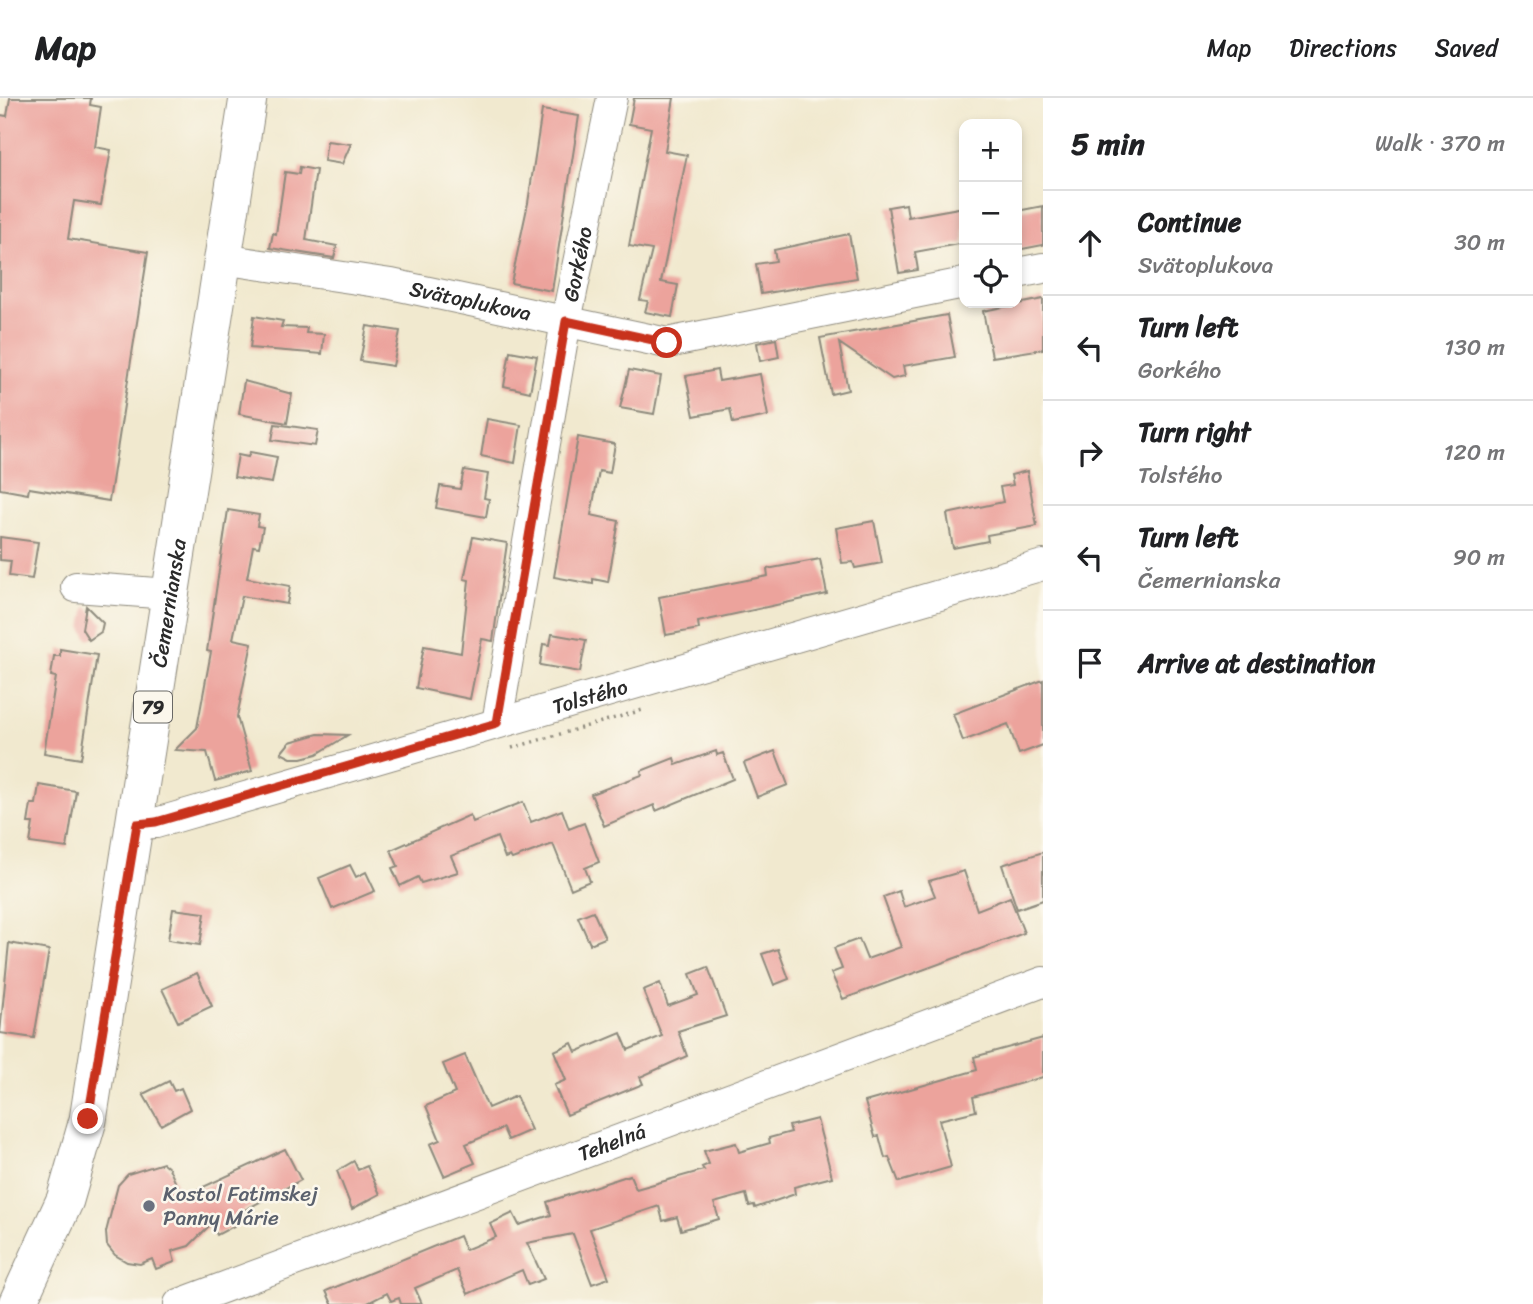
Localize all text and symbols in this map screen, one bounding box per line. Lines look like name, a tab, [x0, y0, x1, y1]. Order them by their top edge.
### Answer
text: Map	[35, 19, 96, 77]
text: Map	[1207, 27, 1251, 69]
text: Directions	[1289, 27, 1397, 69]
text: Saved	[1435, 27, 1498, 69]
text: 5 min	[1071, 117, 1145, 171]
map controls	[959, 119, 1022, 308]
button: +	[959, 119, 1022, 182]
text: Walk · 370 m	[1375, 123, 1505, 164]
button: −	[959, 182, 1022, 245]
text: Continue	[1138, 199, 1241, 245]
text: 30 m	[1454, 222, 1505, 263]
street label: Gorkého	[551, 223, 604, 305]
icon: ahead	[1071, 224, 1109, 262]
button: locate	[959, 245, 1022, 308]
text: Svätoplukova	[1138, 245, 1273, 286]
street label: Svätoplukova	[406, 269, 535, 333]
text: Turn left	[1138, 304, 1238, 350]
route start	[651, 327, 682, 358]
text: 130 m	[1444, 327, 1505, 368]
icon: left	[1071, 329, 1109, 367]
text: Gorkého	[1138, 350, 1221, 391]
text: Turn right	[1138, 409, 1251, 455]
text: 120 m	[1444, 432, 1505, 473]
icon: right	[1071, 434, 1109, 472]
text: Tolstého	[1138, 455, 1222, 496]
text: Turn left	[1138, 514, 1238, 560]
street label: Čemernianska	[140, 536, 198, 670]
text: 90 m	[1453, 537, 1505, 578]
icon: left	[1071, 539, 1109, 577]
text: Čemernianska	[1138, 560, 1280, 601]
text: Arrive at destination	[1138, 640, 1375, 686]
icon: arrive	[1071, 644, 1109, 682]
street label: Tolstého	[548, 668, 633, 726]
road number: 79	[134, 692, 172, 722]
route end	[72, 1103, 103, 1134]
street label: Tehelná	[572, 1112, 652, 1173]
place label: Kostol Fatimskej Panny Márie	[163, 1175, 318, 1237]
marker: Kostol Fatimskej Panny Márie	[141, 1198, 157, 1214]

